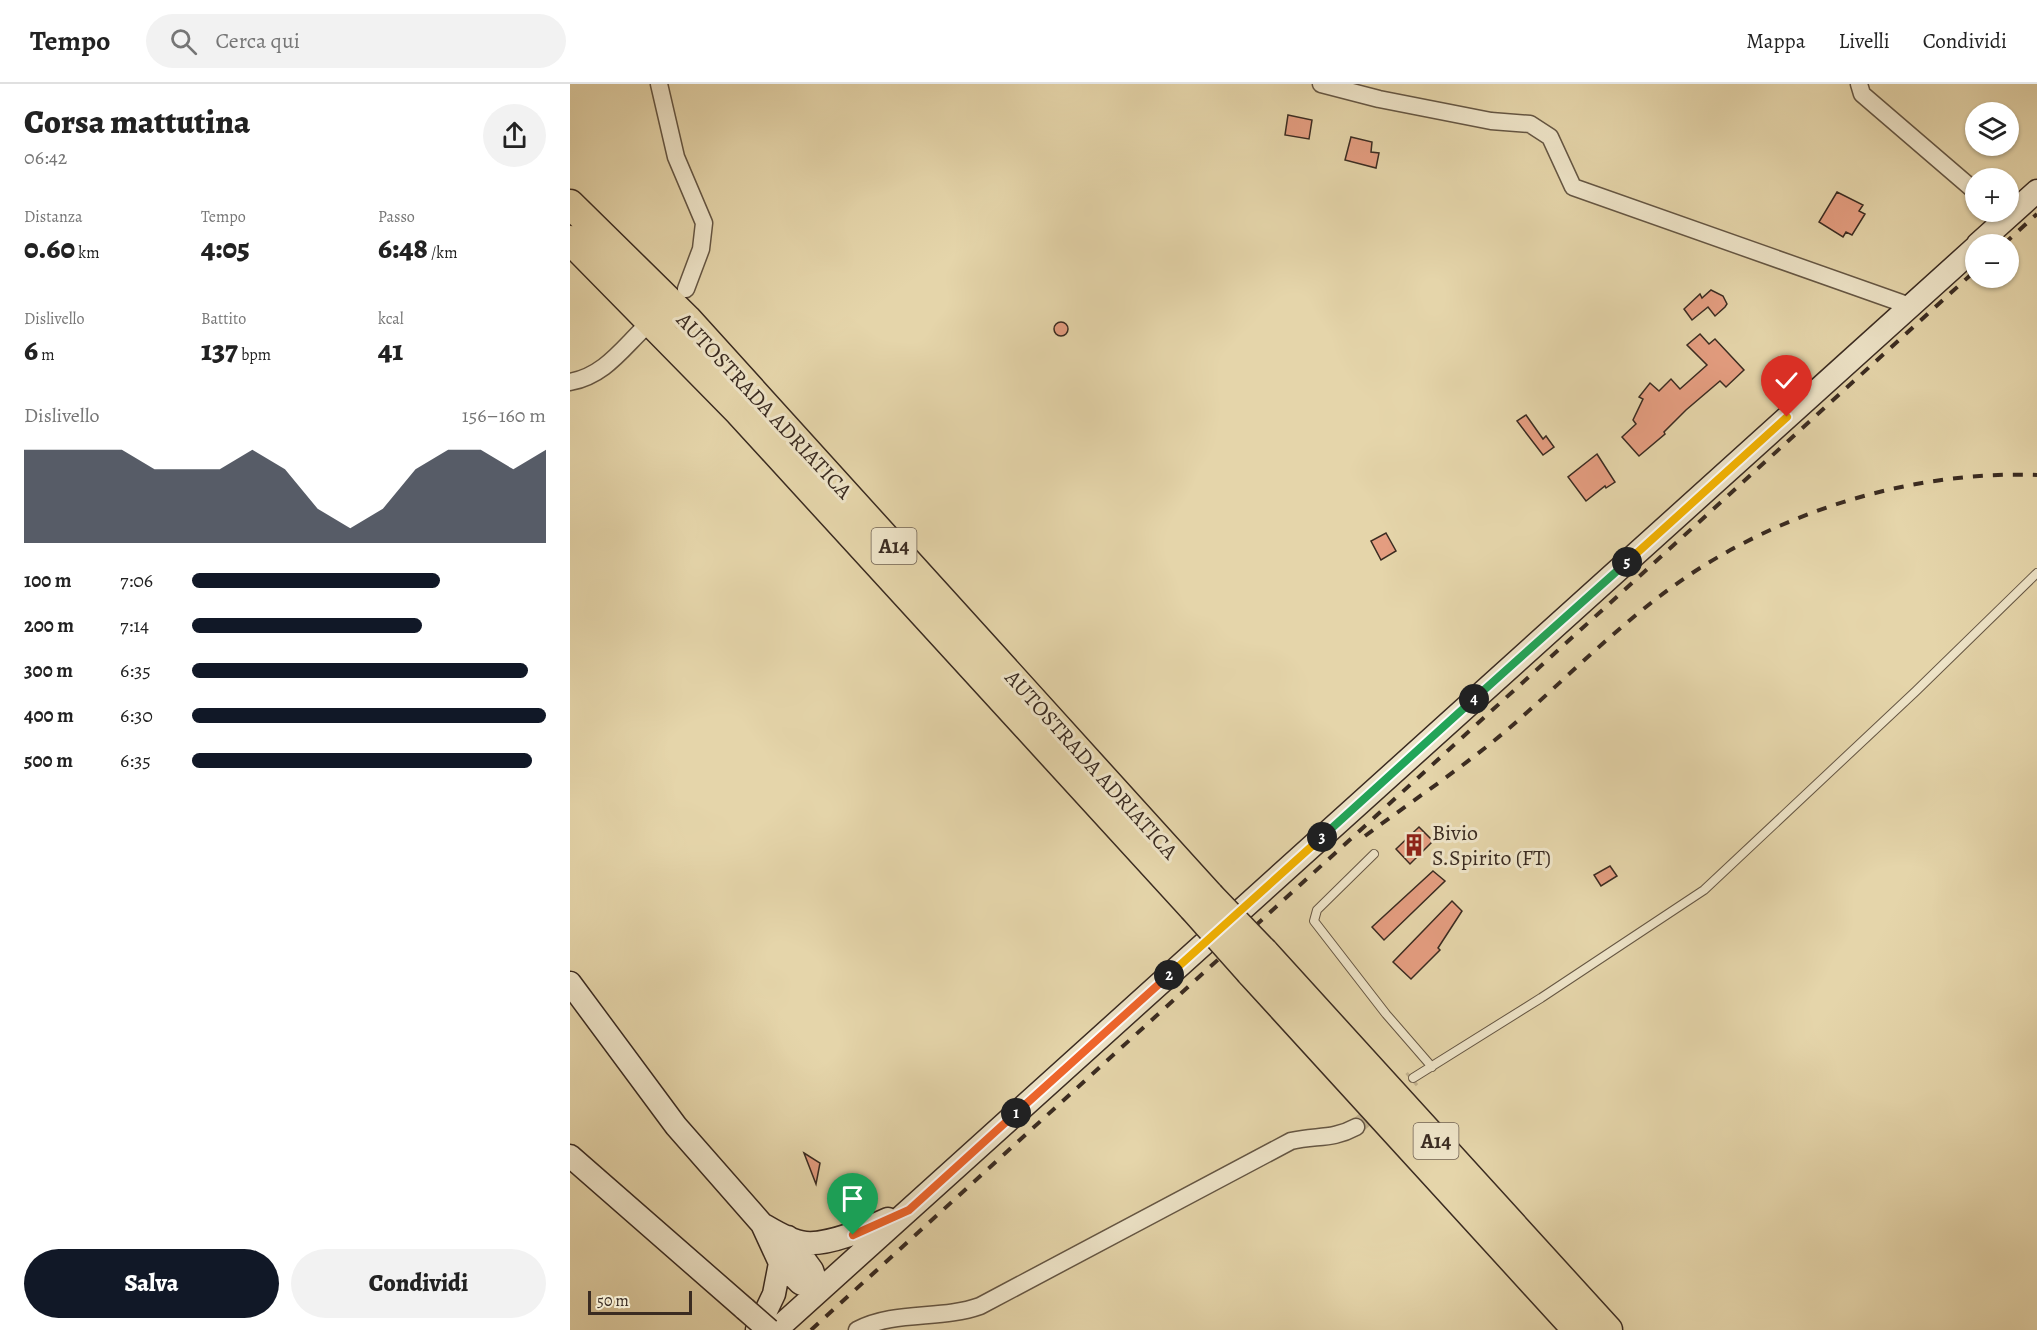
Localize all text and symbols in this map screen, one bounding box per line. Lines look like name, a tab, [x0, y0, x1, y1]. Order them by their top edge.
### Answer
search box	[146, 14, 566, 68]
text: Tempo	[30, 22, 110, 60]
icon: search	[167, 25, 200, 58]
text: Cerca qui	[215, 26, 300, 56]
text: Mappa	[1746, 27, 1805, 55]
text: Livelli	[1838, 27, 1890, 55]
text: Condividi	[1923, 27, 2007, 55]
text: Corsa mattutina	[24, 99, 250, 144]
map controls	[1965, 102, 2019, 288]
button: layers	[1965, 102, 2019, 156]
button: share	[483, 104, 546, 167]
text: 06:42	[24, 144, 67, 171]
button: +	[1965, 168, 2019, 222]
text: Distanza	[24, 206, 83, 228]
text: Tempo	[201, 206, 246, 228]
text: Passo	[378, 206, 415, 228]
text: 0.60	[24, 228, 75, 268]
text: 4:05	[201, 228, 250, 268]
text: 6:48	[378, 228, 428, 268]
button: −	[1965, 234, 2019, 288]
text: km	[75, 242, 100, 264]
text: /km	[428, 242, 458, 264]
street label: AUTOSTRADA ADRIATICA	[669, 305, 860, 506]
text: Dislivello	[24, 308, 84, 330]
text: Battito	[201, 308, 246, 330]
text: kcal	[378, 308, 404, 330]
text: 6	[24, 330, 38, 370]
text: 137	[201, 330, 238, 370]
text: 41	[378, 330, 403, 370]
text: m	[38, 344, 55, 366]
text: bpm	[238, 344, 271, 366]
pin	[1761, 355, 1812, 417]
icon: check	[1770, 364, 1803, 397]
text: Dislivello	[24, 402, 100, 429]
text: 156–160 m	[462, 402, 546, 429]
road number: A14	[872, 528, 916, 564]
pin: 5	[1612, 547, 1642, 577]
text: 5	[1624, 551, 1630, 573]
text: 100 m	[24, 567, 72, 594]
text: 7:06	[120, 567, 153, 594]
text: 200 m	[24, 612, 74, 639]
text: 7:14	[120, 612, 149, 639]
text: 300 m	[24, 657, 73, 684]
text: 6:35	[120, 657, 151, 684]
street label: AUTOSTRADA ADRIATICA	[997, 663, 1185, 867]
pin: 4	[1459, 684, 1489, 714]
text: 4	[1470, 688, 1478, 710]
text: 400 m	[24, 702, 74, 729]
text: 6:30	[120, 702, 153, 729]
text: 500 m	[24, 747, 73, 774]
text: 6:35	[120, 747, 151, 774]
place label: Bivio S.Spirito (FT)	[1432, 818, 1551, 873]
pin: 3	[1307, 822, 1337, 852]
text: 3	[1319, 826, 1325, 848]
building icon: Bivio S.Spirito (FT)	[1401, 832, 1427, 858]
pin: 2	[1154, 960, 1184, 990]
text: 2	[1165, 964, 1173, 986]
pin: 1	[1001, 1098, 1031, 1128]
text: 1	[1013, 1102, 1019, 1124]
road number: A14	[1414, 1123, 1458, 1159]
pin	[827, 1173, 878, 1235]
icon: arrive	[836, 1182, 869, 1215]
button: Salva	[24, 1249, 279, 1318]
button: Condividi	[291, 1249, 546, 1318]
scale bar	[588, 1288, 692, 1316]
text: 50 m	[597, 1290, 629, 1312]

